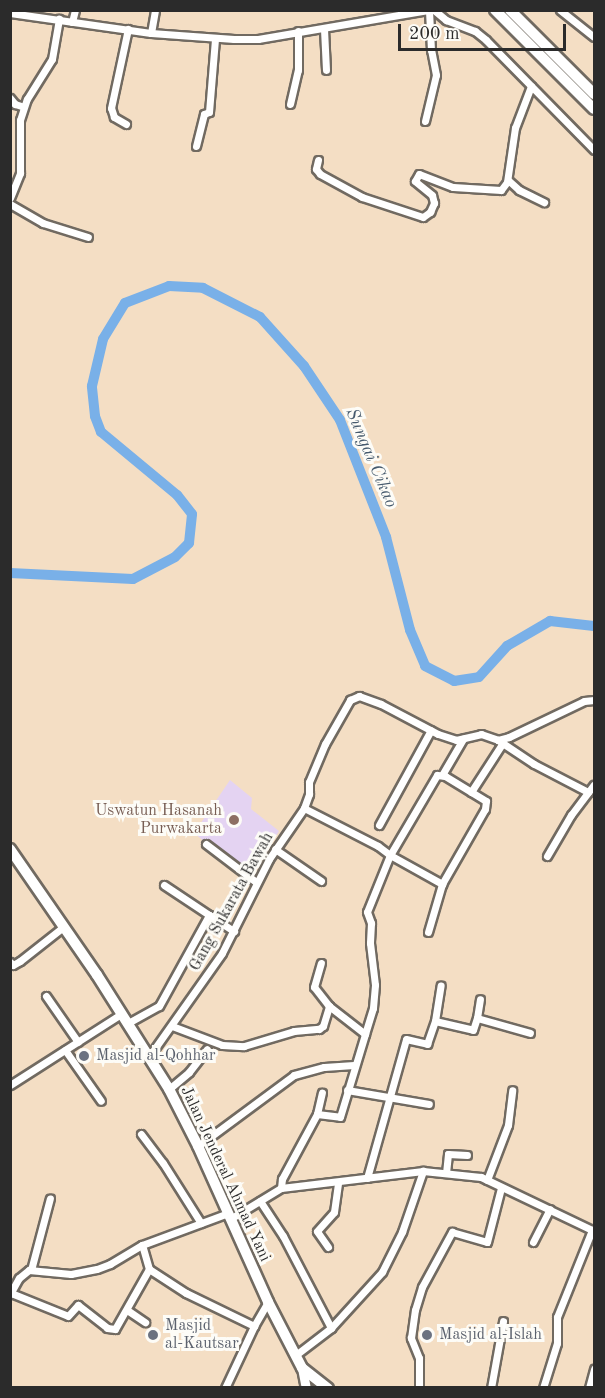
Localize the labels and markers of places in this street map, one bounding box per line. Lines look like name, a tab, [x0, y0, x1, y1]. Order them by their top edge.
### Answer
place label: Uswatun Hasanah Purwakarta	[95, 801, 222, 839]
marker: Uswatun Hasanah Purwakarta	[227, 813, 241, 827]
place label: Masjid al-Qohhar	[96, 1046, 216, 1066]
marker: Masjid al-Qohhar	[77, 1049, 91, 1063]
place label: Masjid al-Kautsar	[165, 1316, 239, 1354]
place label: Masjid al-Islah	[439, 1325, 542, 1345]
marker: Masjid al-Kautsar	[146, 1328, 160, 1342]
marker: Masjid al-Islah	[420, 1328, 434, 1342]

